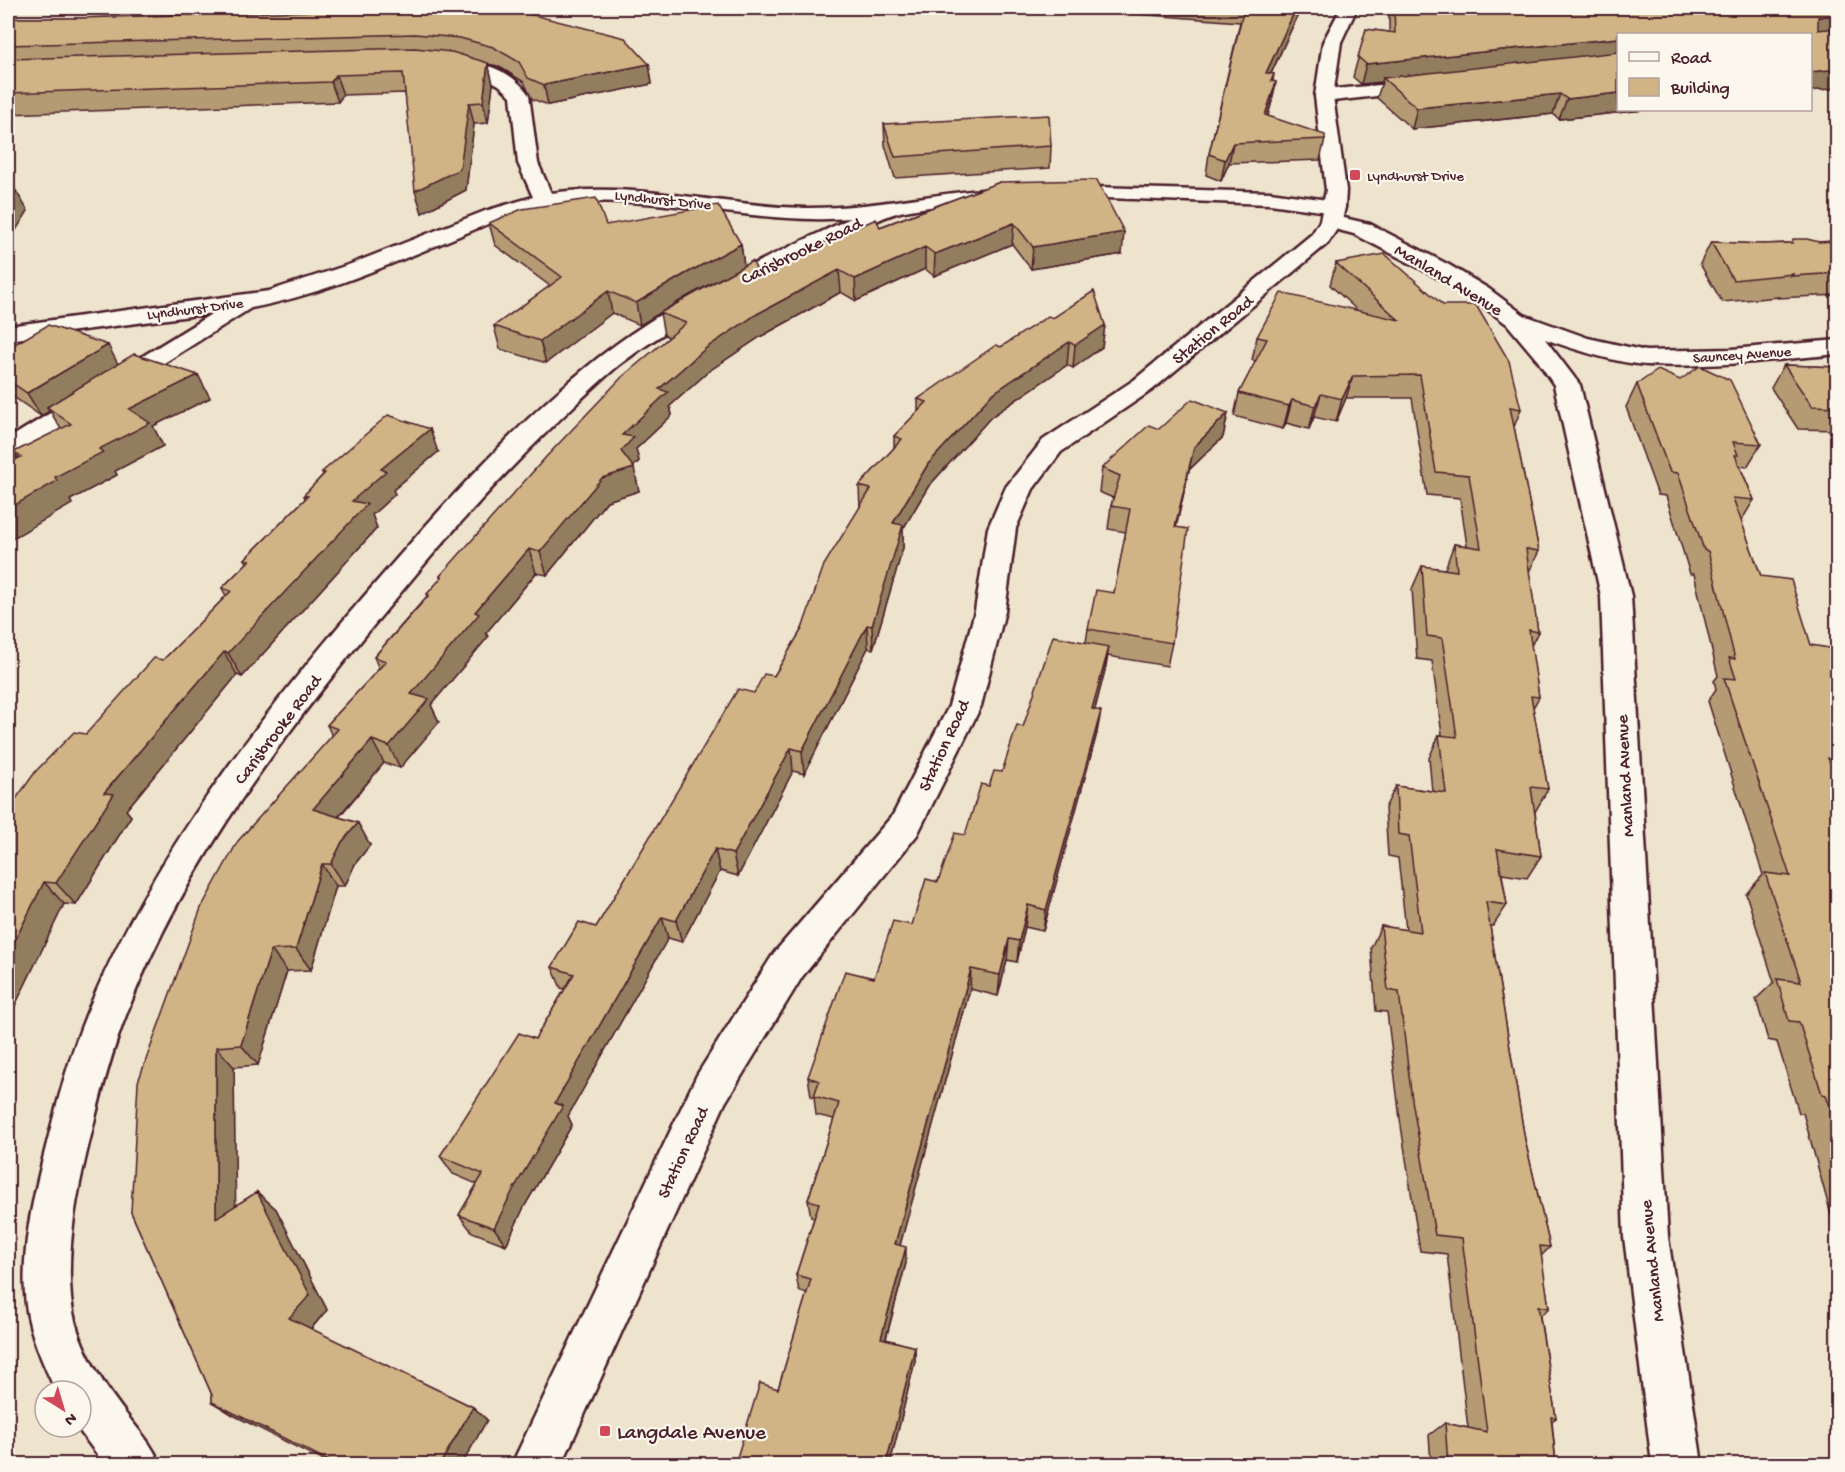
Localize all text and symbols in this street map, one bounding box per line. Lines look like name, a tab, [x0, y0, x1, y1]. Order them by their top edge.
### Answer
legend	[1617, 33, 1812, 111]
text: Road	[1671, 49, 1712, 70]
text: Building	[1670, 79, 1730, 100]
marker: Lyndhurst Drive	[1348, 168, 1362, 182]
place label: Lyndhurst Drive	[1367, 168, 1464, 186]
street label: Lyndhurst Drive	[614, 187, 712, 215]
street label: Carisbrooke Road	[738, 213, 867, 291]
street label: Manland Avenue	[1390, 241, 1506, 322]
street label: Station Road	[1169, 291, 1260, 370]
street label: Lyndhurst Drive	[146, 295, 245, 325]
street label: Sauncey Avenue	[1692, 344, 1792, 368]
street label: Carisbrooke Road	[231, 670, 328, 790]
street label: Station Road	[915, 696, 976, 795]
street label: Manland Avenue	[1613, 713, 1640, 838]
street label: Station Road	[654, 1103, 715, 1202]
street label: Manland Avenue	[1637, 1198, 1670, 1323]
north arrow	[33, 1379, 93, 1439]
text: N	[60, 1407, 80, 1429]
place label: Langdale Avenue	[617, 1422, 767, 1447]
marker: Langdale Avenue	[598, 1424, 612, 1438]

